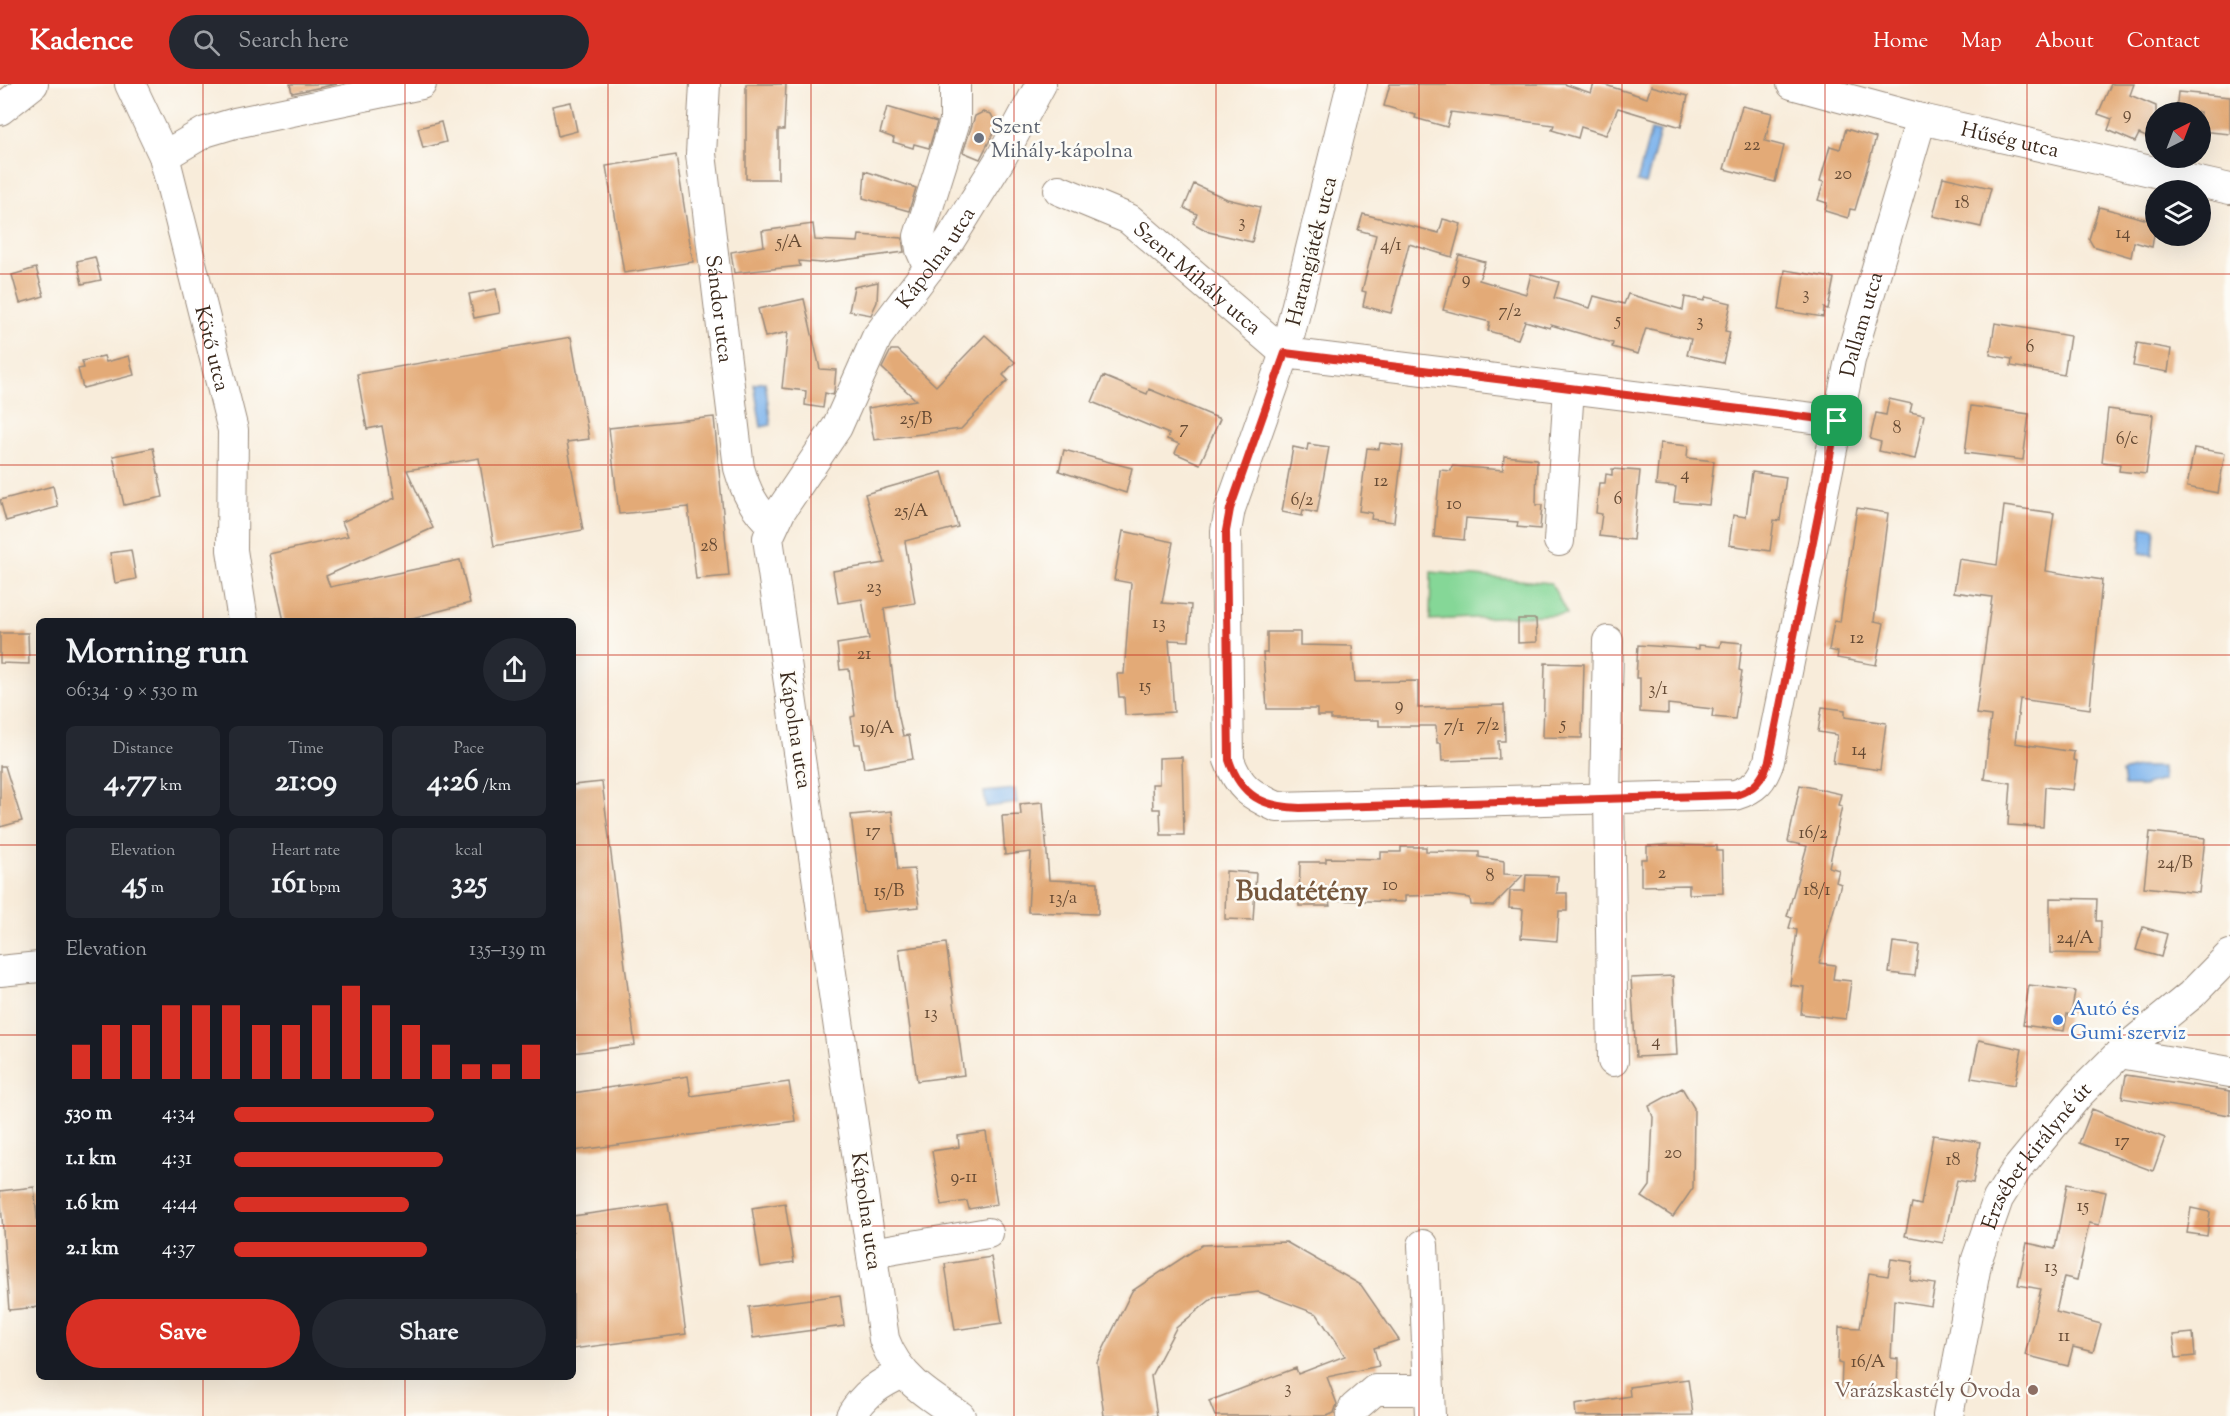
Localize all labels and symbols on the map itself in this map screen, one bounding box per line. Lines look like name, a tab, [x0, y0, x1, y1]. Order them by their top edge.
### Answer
house number: 9	[2123, 102, 2132, 128]
north arrow	[2145, 102, 2211, 168]
place label: Szent Mihály-kápolna	[991, 113, 1133, 167]
street label: Hűség utca	[1958, 115, 2062, 167]
marker: Szent Mihály-kápolna	[972, 131, 986, 145]
house number: 22	[1744, 133, 1761, 159]
house number: 20	[1834, 162, 1852, 188]
street label: Harangjáték utca	[1280, 174, 1346, 329]
house number: 18	[1954, 191, 1970, 217]
street label: Kápolna utca	[890, 202, 984, 316]
house number: 3	[1238, 210, 1246, 236]
street label: Szent Mihály utca	[1125, 216, 1267, 343]
house number: 14	[2115, 221, 2131, 247]
house number: 5/A	[775, 230, 802, 256]
house number: 4/1	[1380, 233, 1402, 259]
street label: Sándor utca	[696, 253, 739, 365]
house number: 9	[1462, 267, 1471, 293]
street label: Dallam utca	[1834, 268, 1892, 380]
house number: 3	[1802, 282, 1810, 308]
house number: 7/2	[1499, 299, 1522, 325]
street label: Kötő utca	[185, 303, 236, 395]
house number: 5	[1614, 308, 1621, 334]
house number: 3	[1696, 309, 1704, 335]
house number: 6	[2026, 335, 2035, 361]
pin	[1811, 395, 1862, 446]
house number: 25/B	[900, 407, 932, 433]
house number: 7	[1179, 416, 1189, 442]
house number: 8	[1893, 416, 1902, 442]
house number: 6/c	[2116, 427, 2138, 453]
house number: 4	[1680, 462, 1690, 488]
house number: 12	[1374, 469, 1389, 495]
house number: 6	[1614, 487, 1623, 513]
house number: 6/2	[1290, 488, 1314, 514]
house number: 10	[1446, 492, 1462, 518]
house number: 25/A	[894, 499, 929, 525]
house number: 28	[700, 534, 718, 560]
house number: 23	[866, 575, 882, 601]
house number: 13	[1152, 611, 1166, 637]
house number: 12	[1850, 626, 1865, 652]
house number: 21	[857, 642, 871, 668]
street label: Kápolna utca	[770, 669, 818, 792]
house number: 15	[1139, 674, 1151, 700]
house number: 3/1	[1648, 677, 1668, 703]
house number: 9	[1395, 693, 1404, 719]
house number: 5	[1559, 712, 1566, 738]
house number: 7/2	[1477, 713, 1500, 739]
house number: 7/1	[1444, 714, 1464, 740]
house number: 19/A	[860, 716, 895, 742]
house number: 14	[1851, 738, 1867, 764]
house number: 17	[865, 819, 881, 845]
house number: 16/2	[1798, 821, 1828, 847]
house number: 24/B	[2157, 851, 2193, 877]
house number: 2	[1658, 861, 1667, 887]
house number: 8	[1486, 864, 1495, 890]
house number: 10	[1382, 873, 1398, 899]
district label: Budatétény	[1236, 874, 1369, 913]
house number: 18/1	[1803, 878, 1831, 904]
house number: 15/B	[874, 879, 904, 905]
house number: 13/a	[1049, 886, 1077, 912]
house number: 24/A	[2056, 926, 2094, 952]
place label: Autó és Gumi szerviz	[2070, 995, 2186, 1049]
house number: 13	[924, 1001, 938, 1027]
marker: Autó és Gumi szerviz	[2051, 1013, 2065, 1027]
house number: 4	[1651, 1029, 1661, 1055]
street label: Erzsébet királyné út	[1975, 1076, 2099, 1234]
house number: 17	[2114, 1129, 2130, 1155]
house number: 20	[1664, 1141, 1682, 1167]
house number: 18	[1945, 1148, 1961, 1174]
street label: Kápolna utca	[842, 1150, 888, 1272]
house number: 9-11	[951, 1165, 977, 1191]
house number: 15	[2077, 1194, 2089, 1220]
house number: 13	[2044, 1255, 2058, 1281]
house number: 11	[2058, 1324, 2070, 1350]
house number: 16/A	[1851, 1350, 1886, 1376]
house number: 3	[1284, 1376, 1292, 1402]
place label: Varázskastély Óvoda	[1834, 1377, 2021, 1407]
marker: Varázskastély Óvoda	[2026, 1383, 2040, 1397]

